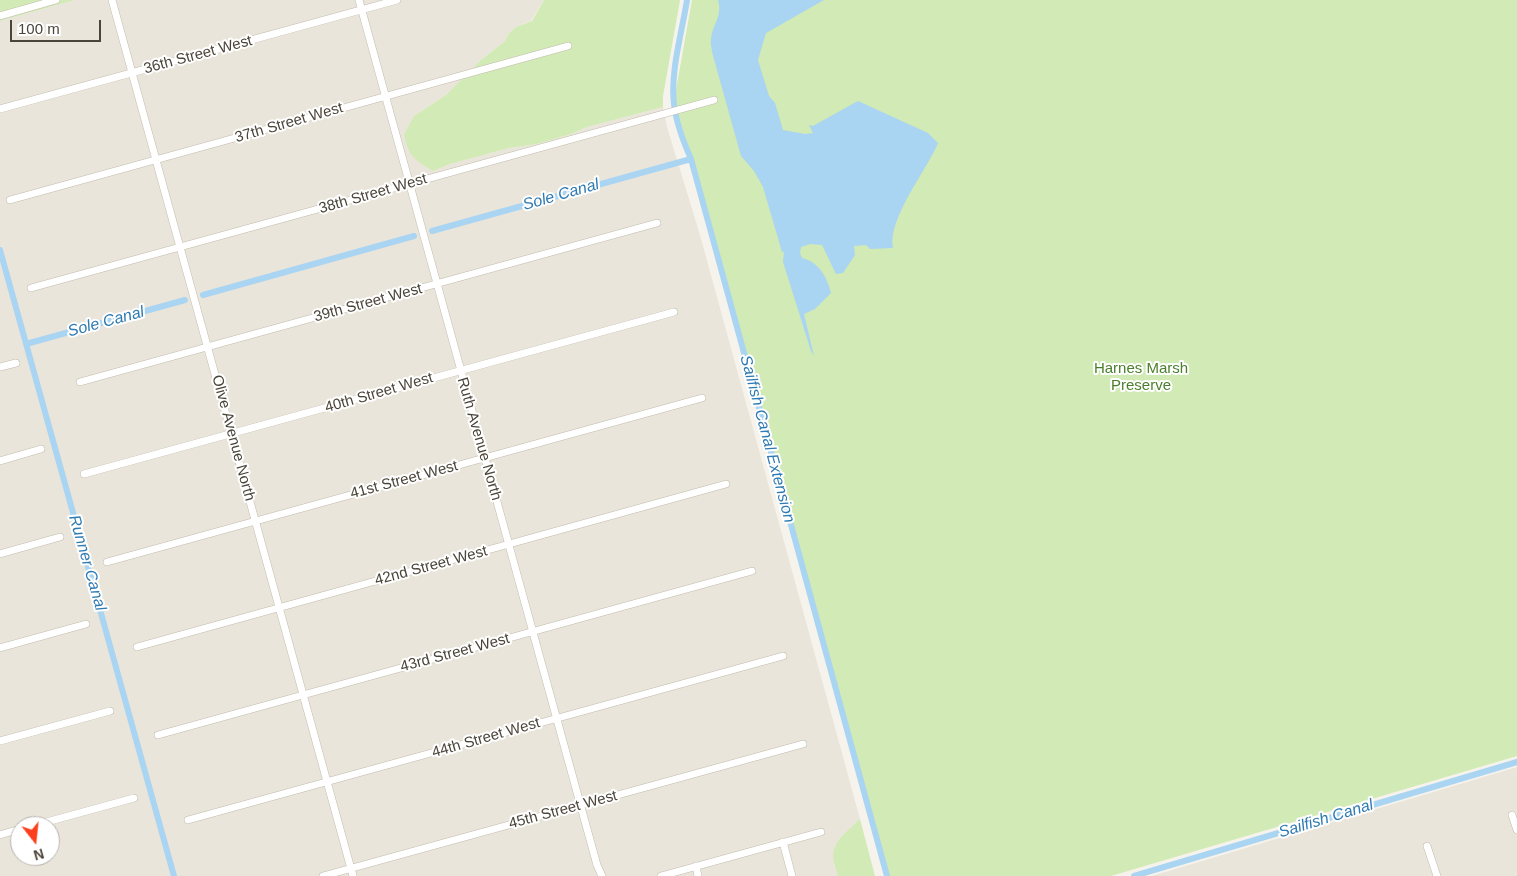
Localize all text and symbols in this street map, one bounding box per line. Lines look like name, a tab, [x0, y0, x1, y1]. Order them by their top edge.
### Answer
scale bar	[12, 10, 104, 42]
text: 100 m	[18, 20, 60, 37]
street label: 36th Street West	[142, 32, 254, 78]
street label: 37th Street West	[233, 99, 345, 147]
street label: 38th Street West	[317, 170, 429, 218]
water label: Sole Canal	[521, 175, 601, 215]
street label: 39th Street West	[312, 280, 424, 326]
water label: Sole Canal	[66, 303, 146, 341]
water label: Sailfish Canal Extension	[735, 353, 799, 525]
park label: Harnes Marsh Preserve	[1094, 360, 1188, 395]
street label: 40th Street West	[323, 369, 435, 417]
street label: Olive Avenue North	[208, 373, 258, 503]
street label: Ruth Avenue North	[453, 375, 505, 503]
street label: 41st Street West	[348, 457, 460, 503]
water label: Runner Canal	[64, 513, 110, 613]
street label: 42nd Street West	[373, 542, 489, 590]
street label: 43rd Street West	[398, 630, 512, 676]
street label: 44th Street West	[430, 714, 542, 762]
street label: 45th Street West	[507, 787, 619, 833]
water label: Sailfish Canal	[1276, 796, 1376, 842]
north arrow	[10, 816, 60, 866]
text: N	[32, 845, 46, 864]

